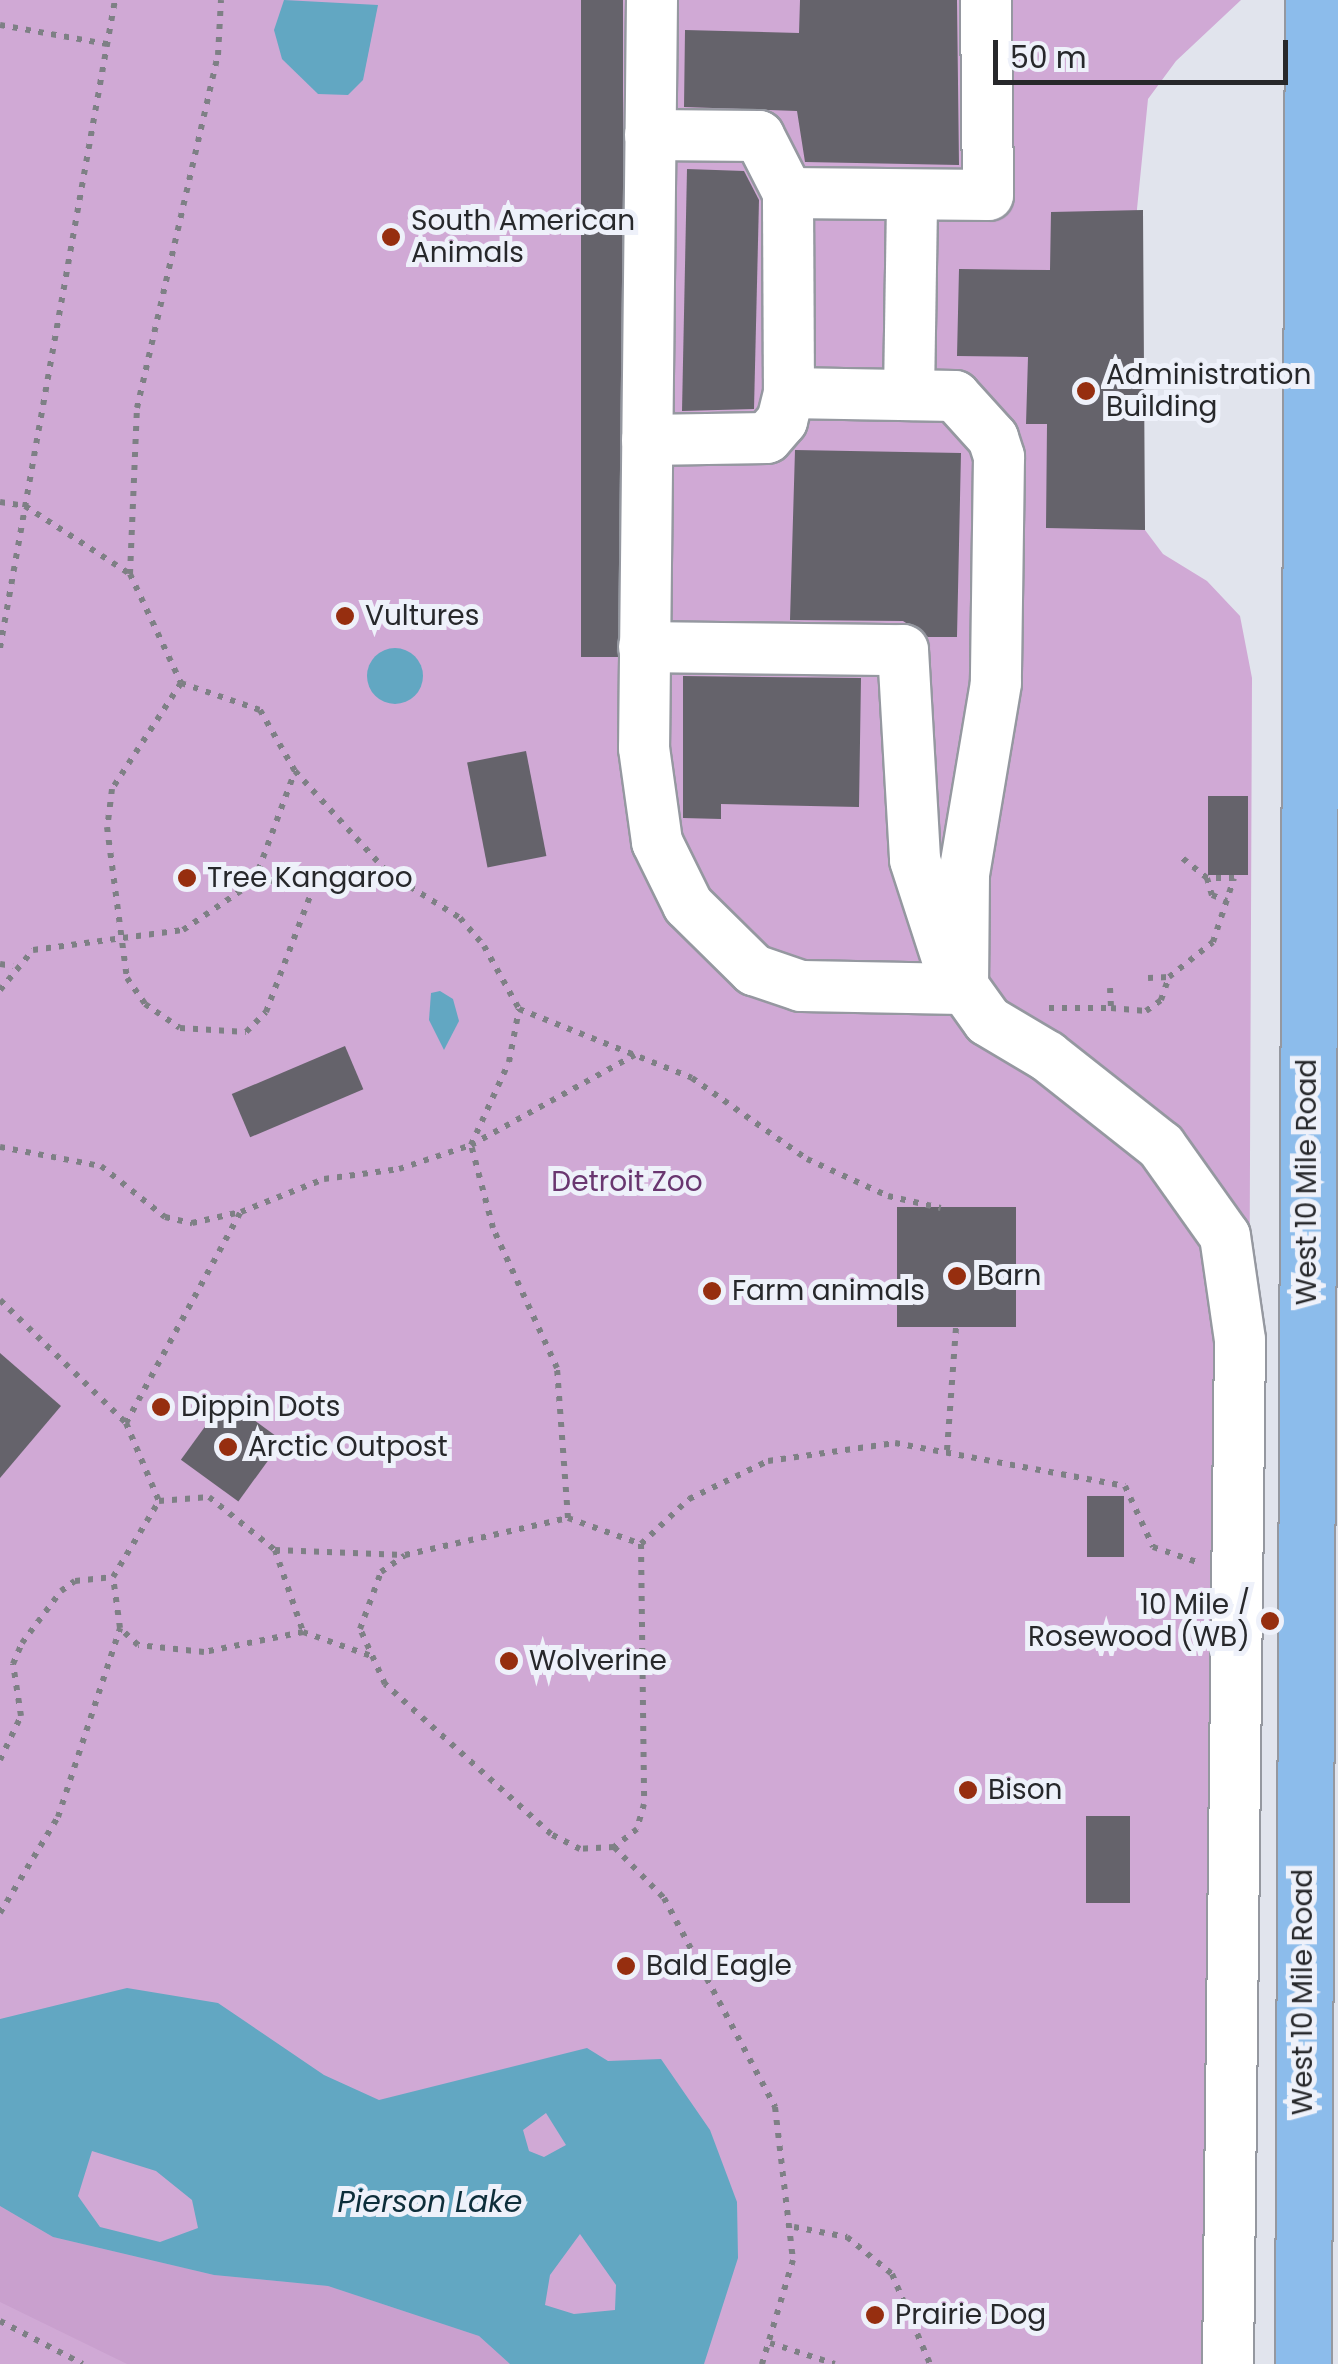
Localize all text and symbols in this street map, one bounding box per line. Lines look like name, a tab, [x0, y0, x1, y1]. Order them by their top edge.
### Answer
scale bar	[998, 20, 1293, 82]
text: 50 m	[1010, 36, 1087, 79]
place label: South American Animals	[411, 204, 635, 270]
marker: South American Animals	[380, 226, 402, 248]
place label: Administration Building	[1106, 358, 1311, 424]
marker: Administration Building	[1075, 380, 1097, 402]
place label: Vultures	[365, 599, 479, 633]
marker: Vultures	[334, 605, 356, 627]
place label: Tree Kangaroo	[207, 861, 413, 895]
marker: Tree Kangaroo	[176, 867, 198, 889]
street label: West 10 Mile Road	[1290, 1059, 1324, 1305]
park label: Detroit Zoo	[551, 1165, 703, 1199]
place label: Barn	[977, 1259, 1041, 1293]
marker: Barn	[946, 1265, 968, 1287]
place label: Farm animals	[732, 1274, 925, 1308]
marker: Farm animals	[701, 1280, 723, 1302]
place label: Dippin Dots	[181, 1390, 340, 1424]
marker: Dippin Dots	[150, 1396, 172, 1418]
place label: Arctic Outpost	[248, 1430, 448, 1464]
marker: Arctic Outpost	[217, 1436, 239, 1458]
place label: 10 Mile / Rosewood (WB)	[1028, 1588, 1250, 1654]
marker: 10 Mile / Rosewood (WB)	[1259, 1610, 1281, 1632]
place label: Wolverine	[529, 1644, 667, 1678]
marker: Wolverine	[498, 1650, 520, 1672]
place label: Bison	[988, 1773, 1063, 1807]
marker: Bison	[957, 1779, 979, 1801]
street label: West 10 Mile Road	[1286, 1869, 1320, 2115]
place label: Bald Eagle	[646, 1949, 792, 1983]
marker: Bald Eagle	[615, 1955, 637, 1977]
water label: Pierson Lake	[338, 2184, 522, 2220]
place label: Prairie Dog	[895, 2298, 1046, 2332]
marker: Prairie Dog	[864, 2304, 886, 2326]

